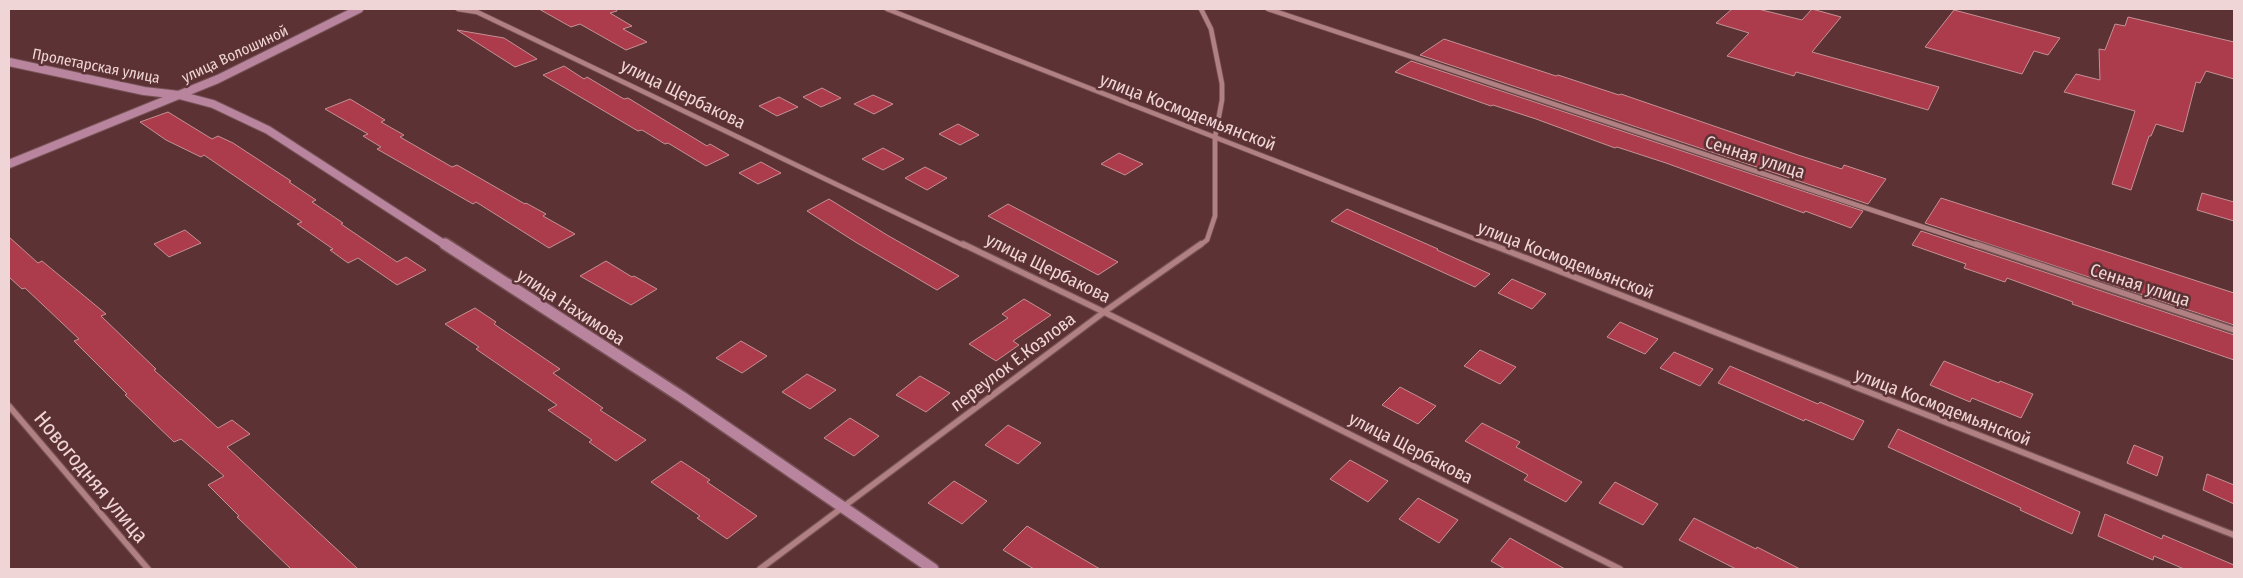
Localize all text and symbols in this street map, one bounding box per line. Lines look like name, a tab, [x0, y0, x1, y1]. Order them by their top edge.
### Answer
street label: улица Волошиной	[179, 21, 291, 87]
street label: Пролетарская улица	[31, 45, 161, 87]
street label: улица Щербакова	[617, 54, 749, 134]
street label: улица Космодемьянской	[1097, 68, 1279, 156]
street label: Сенная улица	[1702, 130, 1808, 184]
street label: улица Космодемьянской	[1475, 216, 1657, 304]
street label: улица Щербакова	[982, 228, 1114, 308]
street label: Сенная улица	[2087, 258, 2193, 312]
street label: улица Нахимова	[513, 264, 629, 350]
street label: переулок Е.Козлова	[946, 308, 1080, 416]
street label: улица Космодемьянской	[1852, 363, 2034, 451]
street label: Новогодняя улица	[28, 406, 154, 548]
street label: улица Щербакова	[1345, 407, 1477, 489]

